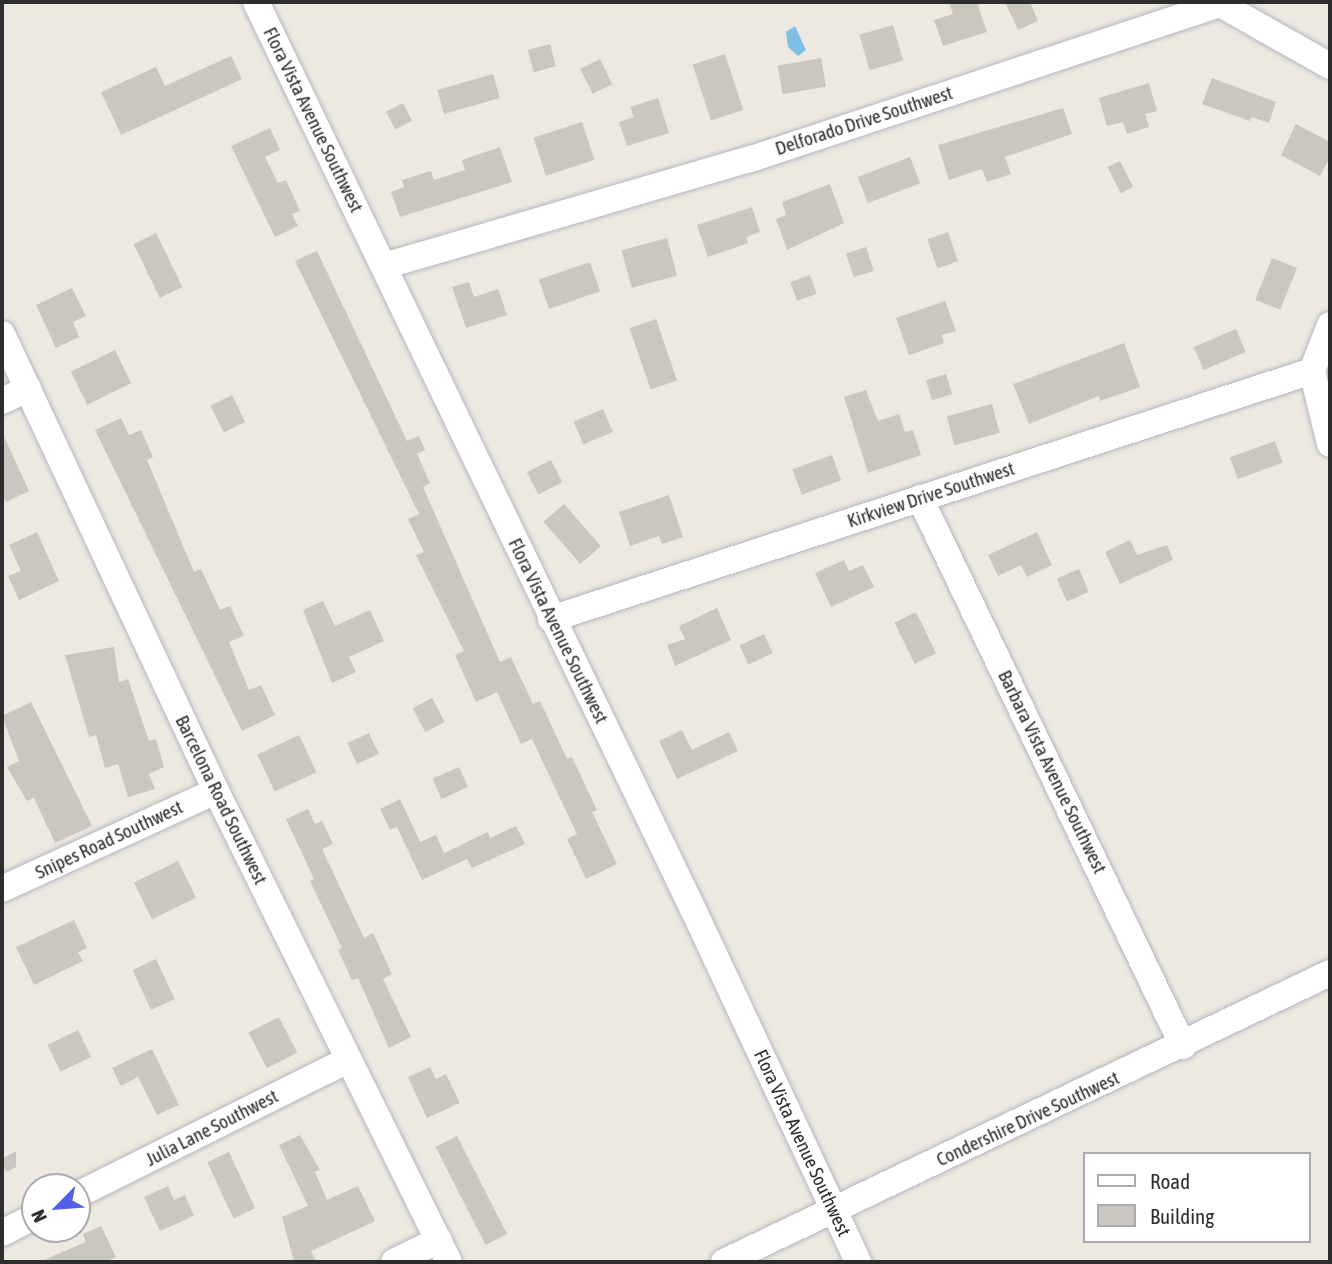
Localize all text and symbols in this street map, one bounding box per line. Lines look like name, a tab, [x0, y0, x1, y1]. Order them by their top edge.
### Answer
street label: Flora Vista Avenue Southwest	[258, 24, 368, 216]
street label: Delforado Drive Southwest	[772, 82, 956, 160]
street label: Kirkview Drive Southwest	[845, 457, 1017, 533]
street label: Flora Vista Avenue Southwest	[503, 535, 613, 727]
street label: Barbara Vista Avenue Southwest	[993, 667, 1111, 877]
street label: Barcelona Road Southwest	[170, 712, 272, 888]
street label: Snipes Road Southwest	[32, 796, 186, 884]
street label: Flora Vista Avenue Southwest	[749, 1046, 855, 1240]
street label: Condershire Drive Southwest	[933, 1067, 1123, 1171]
street label: Julia Lane Southwest	[142, 1085, 282, 1171]
legend	[1084, 1152, 1311, 1243]
text: Road	[1150, 1169, 1190, 1193]
north arrow	[21, 1173, 91, 1243]
text: Building	[1150, 1204, 1214, 1228]
text: N	[26, 1206, 51, 1226]

